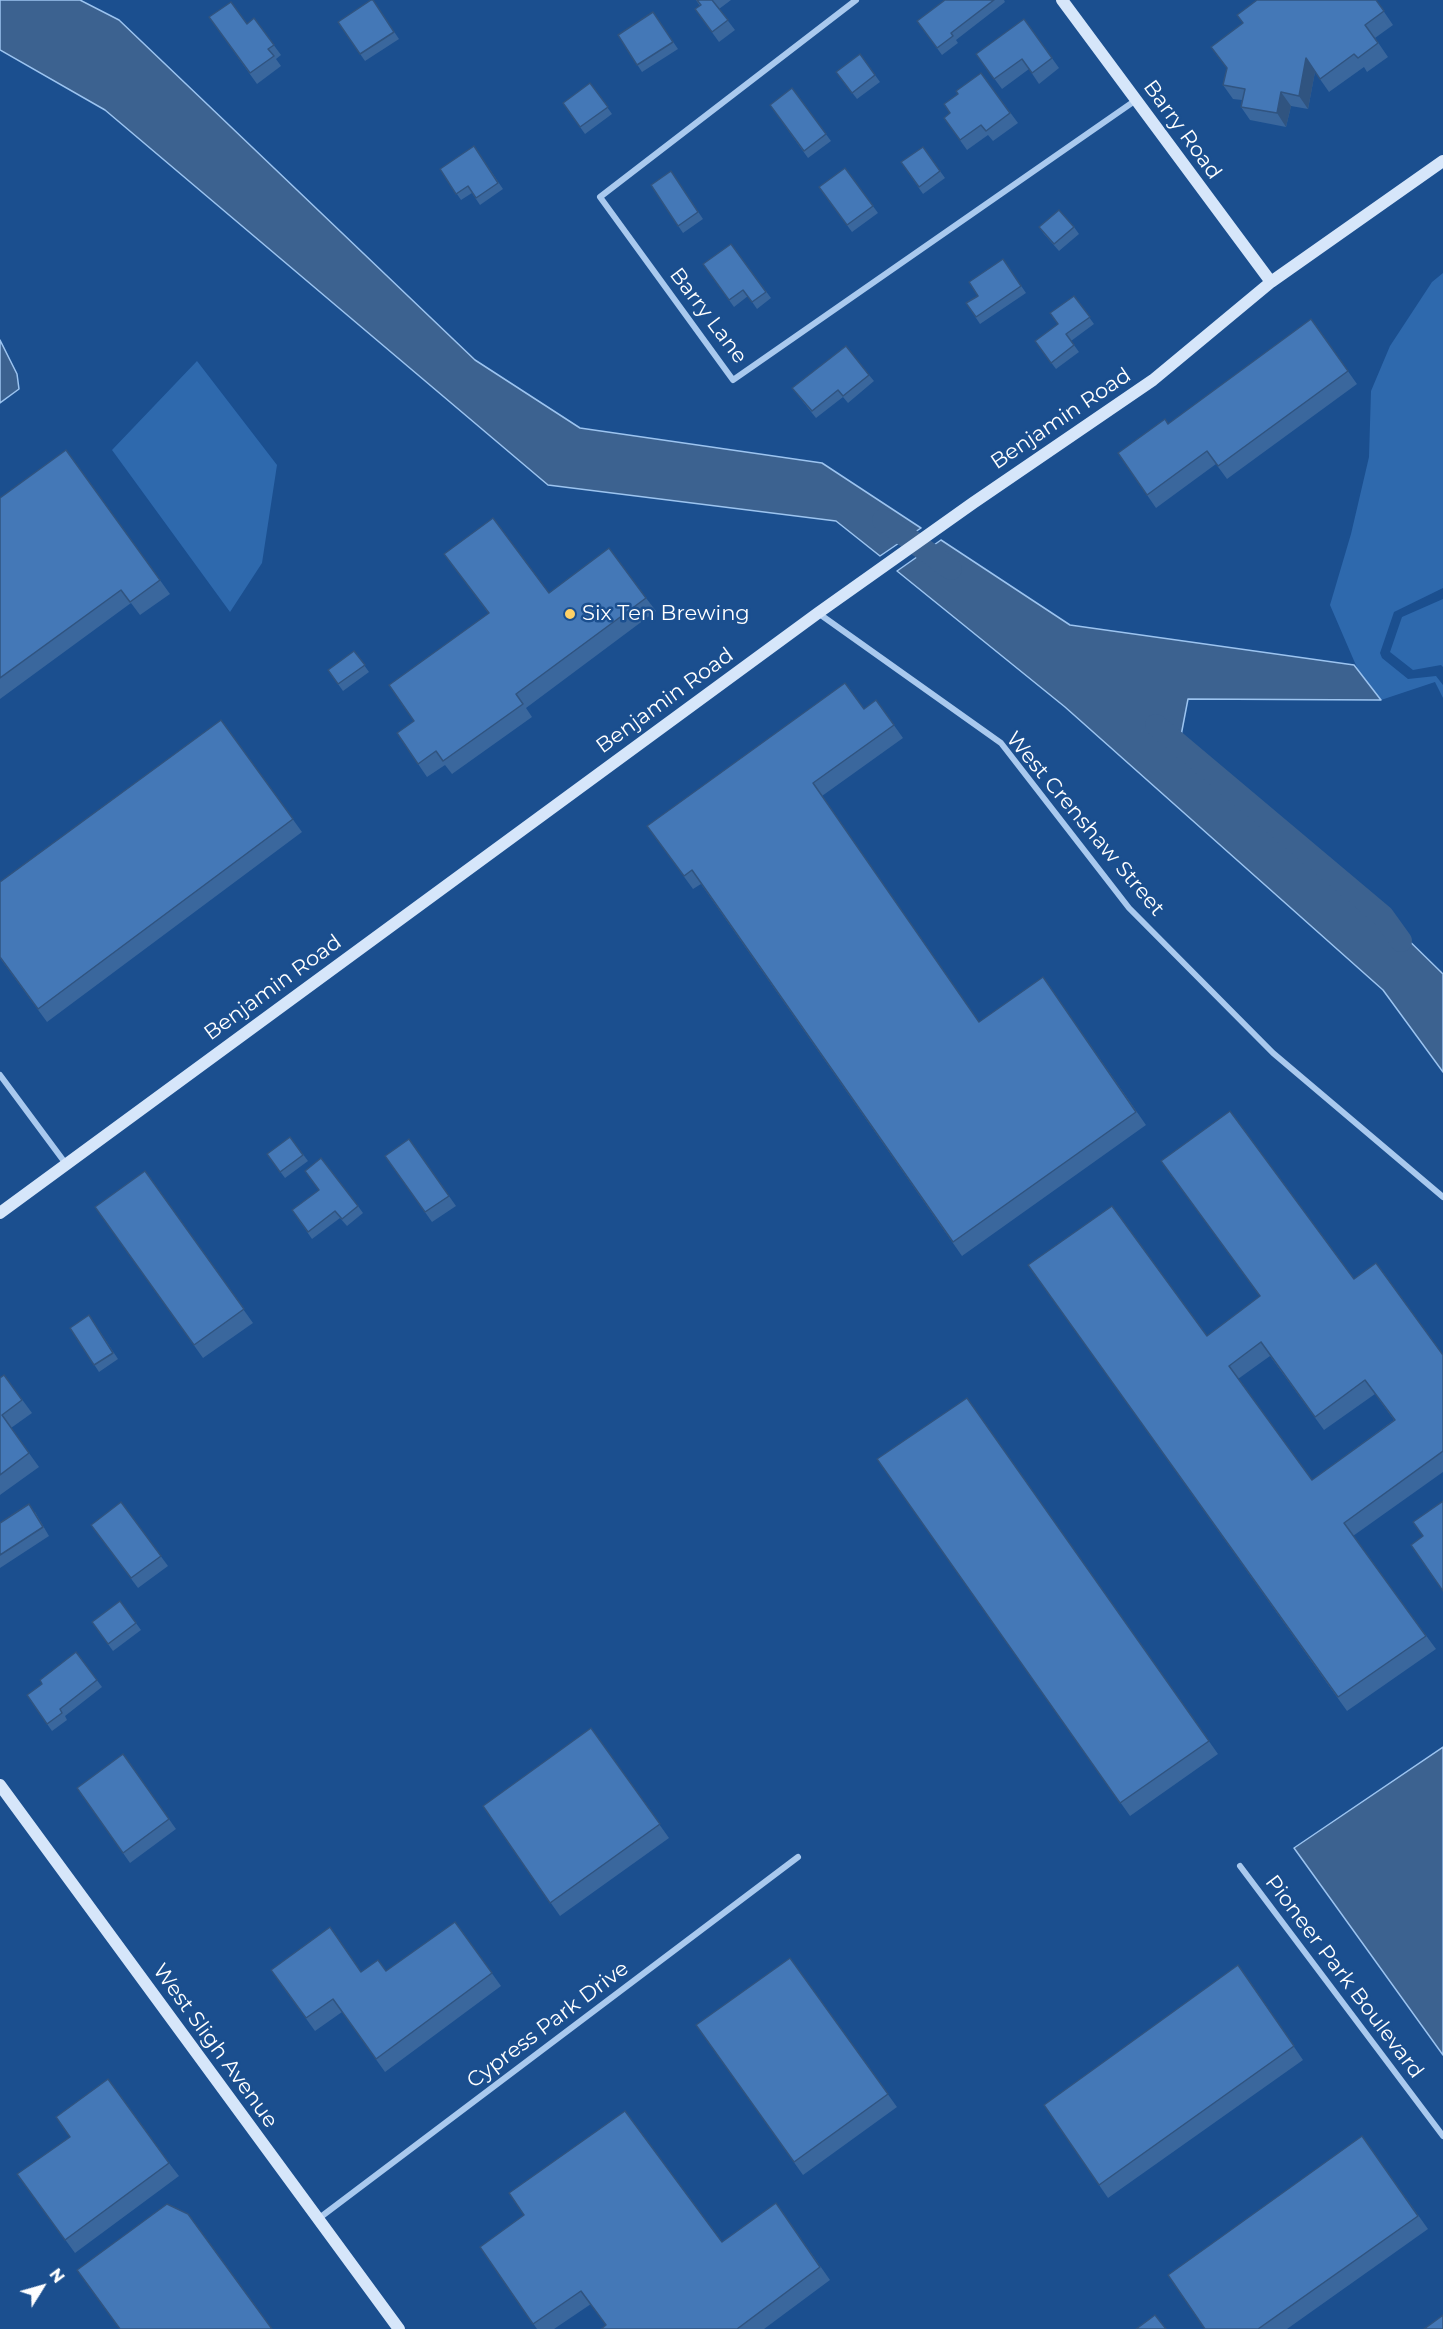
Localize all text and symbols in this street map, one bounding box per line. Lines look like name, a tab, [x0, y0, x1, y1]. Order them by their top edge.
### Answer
street label: Barry Road	[1138, 75, 1226, 185]
street label: Barry Lane	[664, 263, 752, 369]
street label: Benjamin Road	[986, 363, 1136, 475]
place label: Six Ten Brewing	[582, 601, 750, 627]
marker: Six Ten Brewing	[563, 607, 577, 621]
street label: Benjamin Road	[592, 643, 738, 759]
street label: West Crenshaw Street	[1000, 727, 1170, 921]
street label: Benjamin Road	[200, 930, 346, 1046]
street label: Pioneer Park Boulevard	[1259, 1870, 1429, 2084]
street label: Cypress Park Drive	[462, 1956, 634, 2094]
street label: West Sligh Avenue	[147, 1959, 283, 2133]
north arrow	[12, 2257, 72, 2317]
text: N	[45, 2265, 68, 2287]

